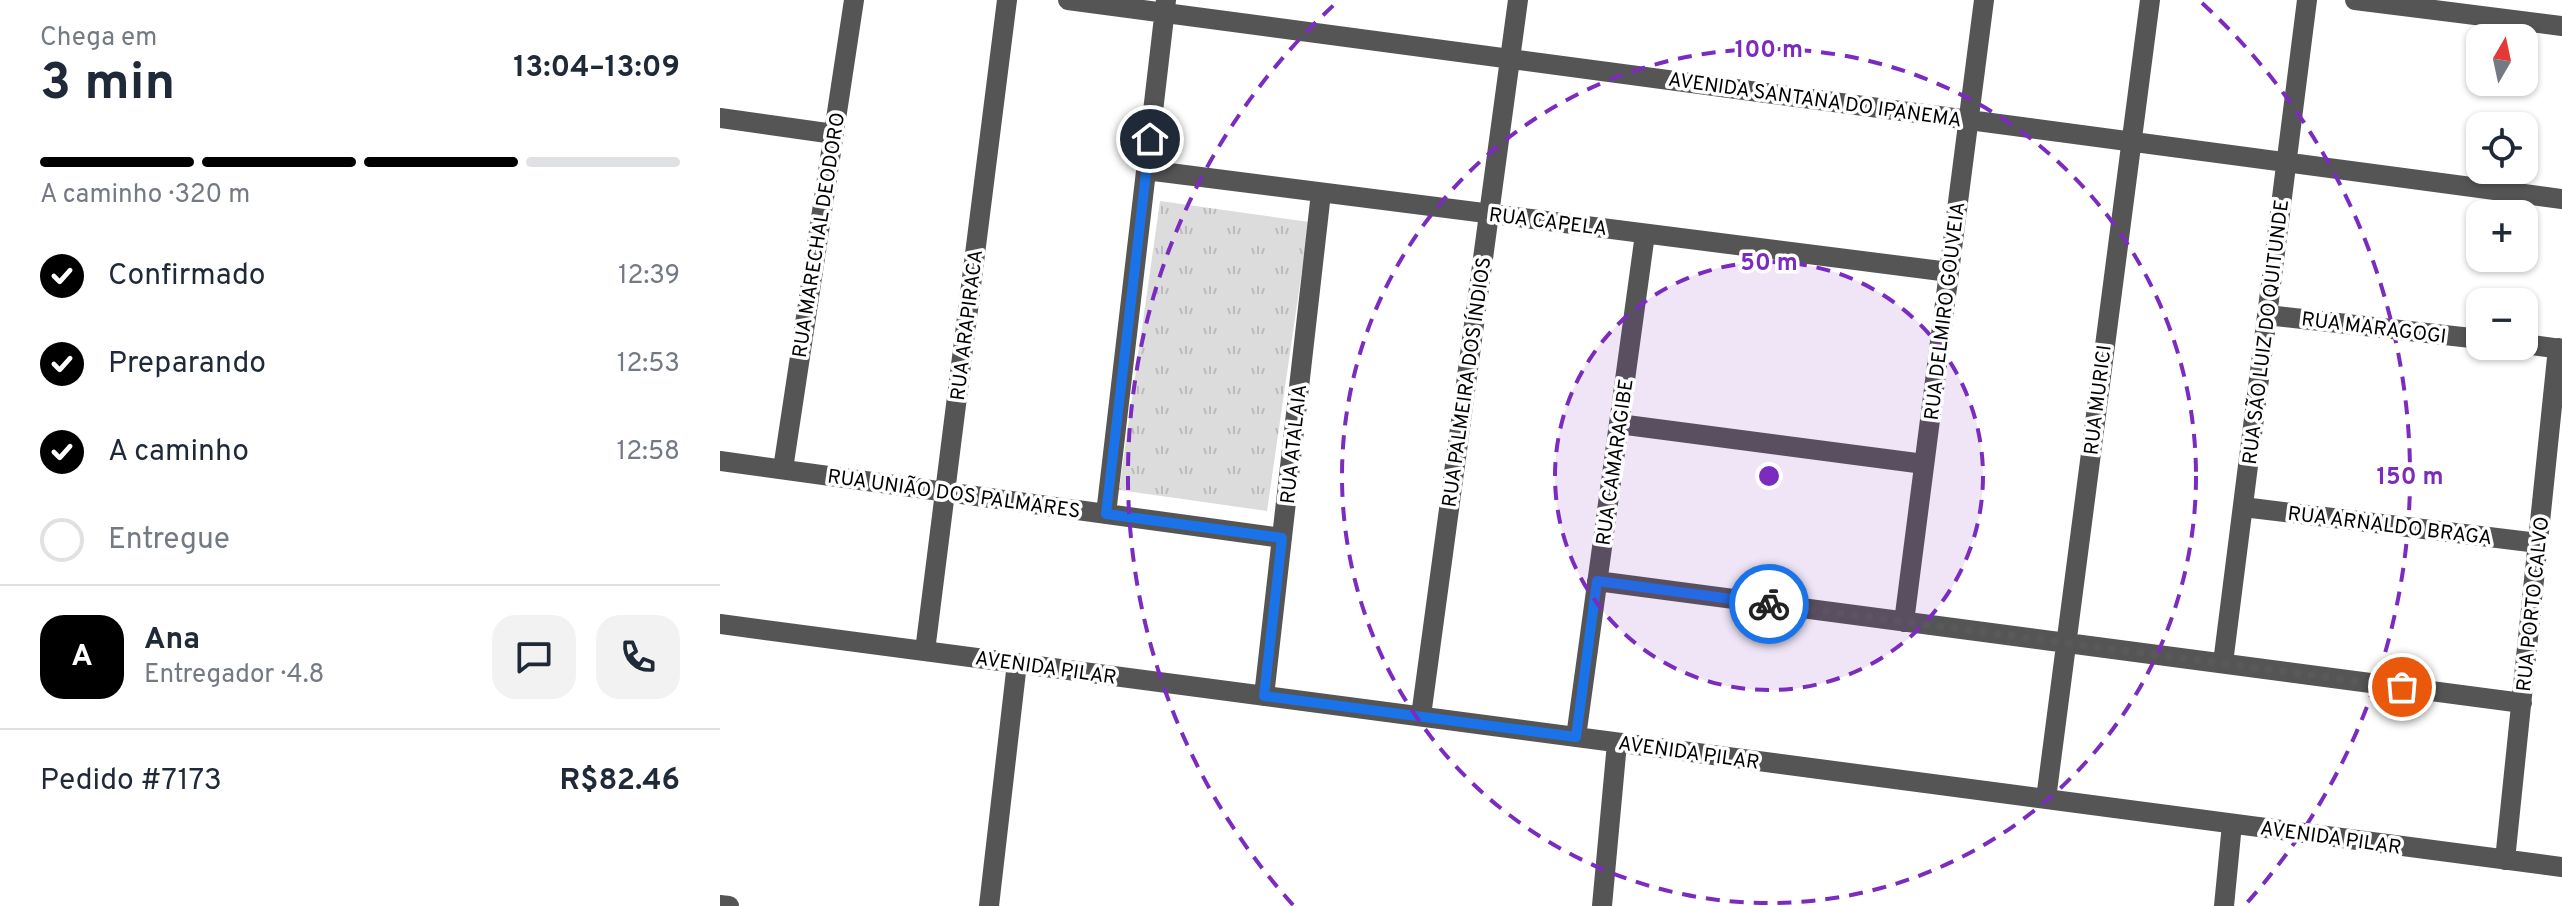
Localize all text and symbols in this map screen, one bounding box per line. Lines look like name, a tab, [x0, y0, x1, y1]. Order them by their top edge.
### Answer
text: Chega em	[40, 22, 157, 55]
north arrow	[2466, 24, 2538, 96]
map controls	[2466, 24, 2538, 360]
text: 100 m	[1735, 36, 1803, 66]
text: 13:04–13:09	[513, 50, 680, 87]
text: 3 min	[40, 52, 175, 118]
street label: AVENIDA SANTANA DO IPANEMA	[1666, 68, 1963, 134]
pin	[1116, 105, 1184, 173]
street label: RUA MARECHAL DEODORO	[788, 111, 852, 360]
button: locate	[2466, 112, 2538, 184]
icon: home	[1128, 117, 1172, 161]
text: A caminho · 320 m	[40, 179, 250, 212]
street label: RUA SÃO LUIZ DO QUITUNDE	[2237, 198, 2296, 466]
button: +	[2466, 200, 2538, 272]
street label: RUA DELMIRO GOUVEIA	[1920, 201, 1972, 422]
street label: RUA CAPELA	[1487, 203, 1608, 243]
street label: RUA ARAPIRACA	[946, 248, 990, 402]
text: 50 m	[1740, 249, 1798, 279]
icon: check	[40, 254, 84, 298]
street label: RUA PALMEIRA DOS ÍNDIOS	[1436, 255, 1498, 509]
text: Confirmado	[108, 258, 266, 295]
text: 12:39	[618, 260, 680, 293]
button: −	[2466, 288, 2538, 360]
street label: RUA MARAGOGI	[2300, 307, 2448, 351]
icon: check	[40, 342, 84, 386]
street label: RUA MURICI	[2079, 344, 2119, 457]
text: Preparando	[108, 346, 266, 383]
text: 12:53	[617, 348, 680, 381]
street label: RUA CAMARAGIBE	[1591, 377, 1641, 547]
street label: RUA ATALAIA	[1276, 383, 1314, 505]
icon: check	[40, 430, 84, 474]
text: A caminho	[108, 434, 249, 471]
text: 12:58	[617, 436, 680, 469]
centre of rings	[1755, 462, 1783, 490]
street label: RUA UNIÃO DOS PALMARES	[826, 463, 1082, 526]
text: 150 m	[2376, 463, 2444, 493]
street label: RUA ARNALDO BRAGA	[2286, 502, 2493, 552]
street label: RUA PORTO CALVO	[2512, 515, 2556, 693]
text: Entregue	[108, 522, 230, 559]
courier	[1729, 564, 1809, 644]
icon: bike	[1747, 582, 1791, 626]
button: chat	[492, 615, 576, 699]
button: phone	[596, 615, 680, 699]
text: Ana	[144, 622, 200, 659]
text: A	[71, 639, 93, 676]
street label: AVENIDA PILAR	[973, 646, 1118, 692]
pin	[2368, 653, 2436, 721]
text: Entregador · 4.8	[144, 659, 324, 692]
icon: bag	[2380, 665, 2424, 709]
street label: AVENIDA PILAR	[1616, 731, 1761, 777]
text: Pedido #7173	[40, 763, 222, 800]
text: R$82.46	[560, 763, 680, 800]
street label: AVENIDA PILAR	[2258, 816, 2403, 862]

